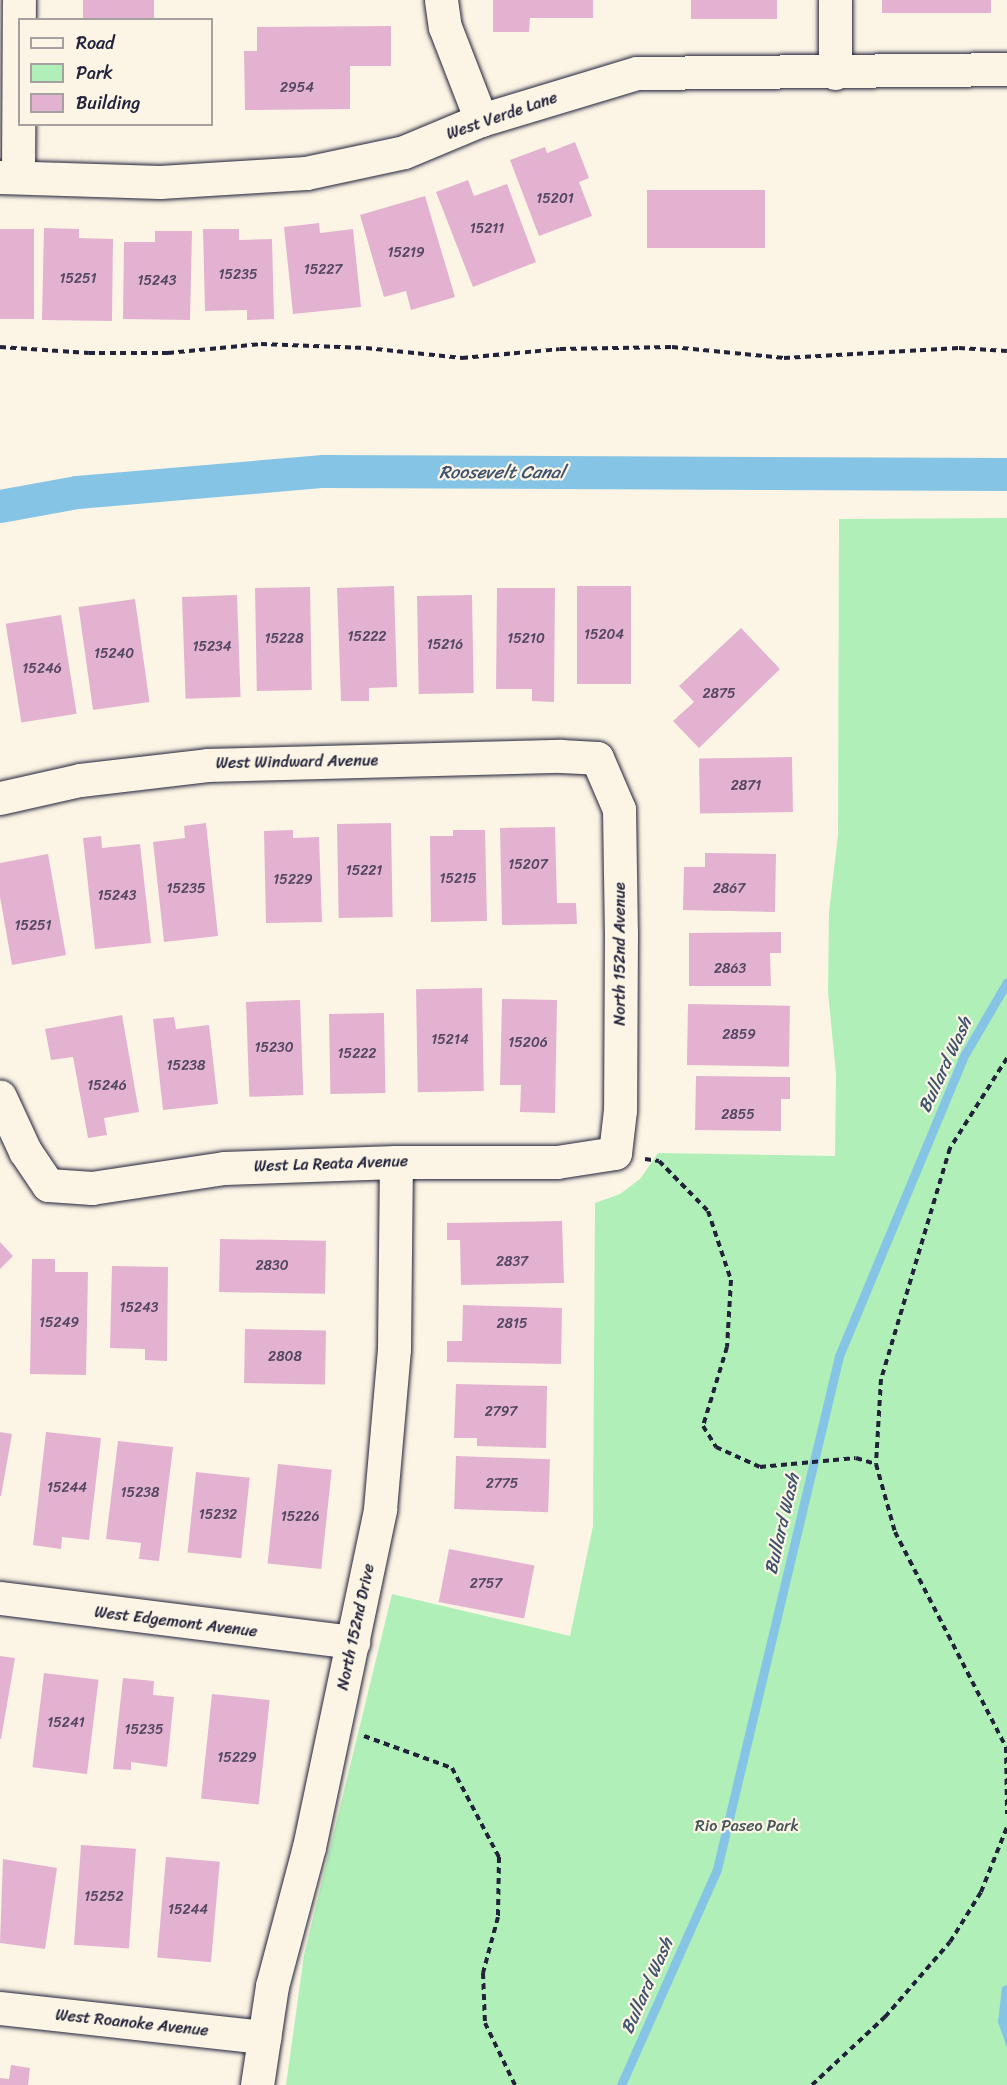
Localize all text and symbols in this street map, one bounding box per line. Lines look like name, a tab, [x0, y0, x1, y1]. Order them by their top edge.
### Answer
legend	[18, 18, 213, 126]
text: Road	[76, 27, 115, 59]
text: Park	[76, 57, 113, 89]
house number: 2954	[280, 80, 314, 96]
text: Building	[76, 87, 140, 119]
street label: West Verde Lane	[444, 88, 560, 144]
house number: 15201	[536, 191, 574, 207]
house number: 15211	[470, 221, 504, 237]
house number: 15219	[387, 245, 425, 261]
house number: 15227	[304, 262, 342, 278]
house number: 15235	[219, 267, 257, 283]
house number: 15251	[59, 271, 97, 287]
house number: 15243	[137, 273, 177, 289]
water label: Roosevelt Canal	[439, 461, 565, 483]
house number: 15204	[584, 627, 624, 643]
house number: 15222	[348, 629, 386, 645]
house number: 15228	[264, 631, 304, 647]
house number: 15210	[507, 631, 545, 647]
house number: 15216	[427, 637, 463, 653]
house number: 15234	[192, 639, 232, 655]
house number: 15240	[94, 646, 134, 662]
house number: 15246	[22, 661, 62, 677]
house number: 2875	[702, 686, 736, 702]
street label: West Windward Avenue	[216, 751, 378, 773]
house number: 2871	[731, 778, 761, 794]
house number: 15207	[508, 857, 548, 873]
house number: 15221	[346, 863, 382, 879]
house number: 15215	[439, 871, 477, 887]
house number: 15229	[273, 872, 313, 888]
house number: 15235	[167, 881, 205, 897]
house number: 2867	[713, 881, 745, 897]
street label: North 152nd Avenue	[610, 882, 630, 1026]
house number: 15243	[97, 888, 137, 904]
house number: 15251	[14, 918, 52, 934]
house number: 2863	[714, 961, 746, 977]
water label: Bullard Wash	[914, 1014, 976, 1116]
house number: 2859	[722, 1027, 756, 1043]
house number: 15214	[431, 1032, 469, 1048]
house number: 15206	[508, 1035, 548, 1051]
house number: 15230	[254, 1040, 294, 1056]
house number: 15222	[338, 1046, 376, 1062]
house number: 15238	[167, 1058, 205, 1074]
house number: 15246	[87, 1078, 127, 1094]
house number: 2855	[721, 1107, 755, 1123]
street label: West La Reata Avenue	[253, 1152, 409, 1176]
house number: 2837	[496, 1254, 528, 1270]
house number: 2830	[255, 1258, 289, 1274]
house number: 15243	[119, 1300, 159, 1316]
house number: 15249	[39, 1315, 79, 1331]
house number: 2815	[496, 1316, 528, 1332]
house number: 2808	[268, 1349, 302, 1365]
house number: 2797	[485, 1404, 517, 1420]
water label: Bullard Wash	[760, 1472, 804, 1576]
house number: 2775	[486, 1476, 518, 1492]
house number: 15244	[47, 1480, 87, 1496]
house number: 15238	[121, 1485, 159, 1501]
house number: 15232	[199, 1507, 237, 1523]
house number: 15226	[281, 1509, 319, 1525]
street label: North 152nd Drive	[333, 1562, 379, 1692]
house number: 2757	[470, 1576, 502, 1592]
street label: West Edgemont Avenue	[93, 1602, 259, 1642]
house number: 15241	[47, 1715, 85, 1731]
house number: 15235	[125, 1722, 163, 1738]
house number: 15229	[217, 1750, 257, 1766]
park label: Rio Paseo Park	[695, 1816, 799, 1836]
house number: 15252	[84, 1889, 124, 1905]
house number: 15244	[168, 1902, 208, 1918]
water label: Bullard Wash	[616, 1935, 678, 2037]
street label: West Roanoke Avenue	[55, 2005, 209, 2041]

